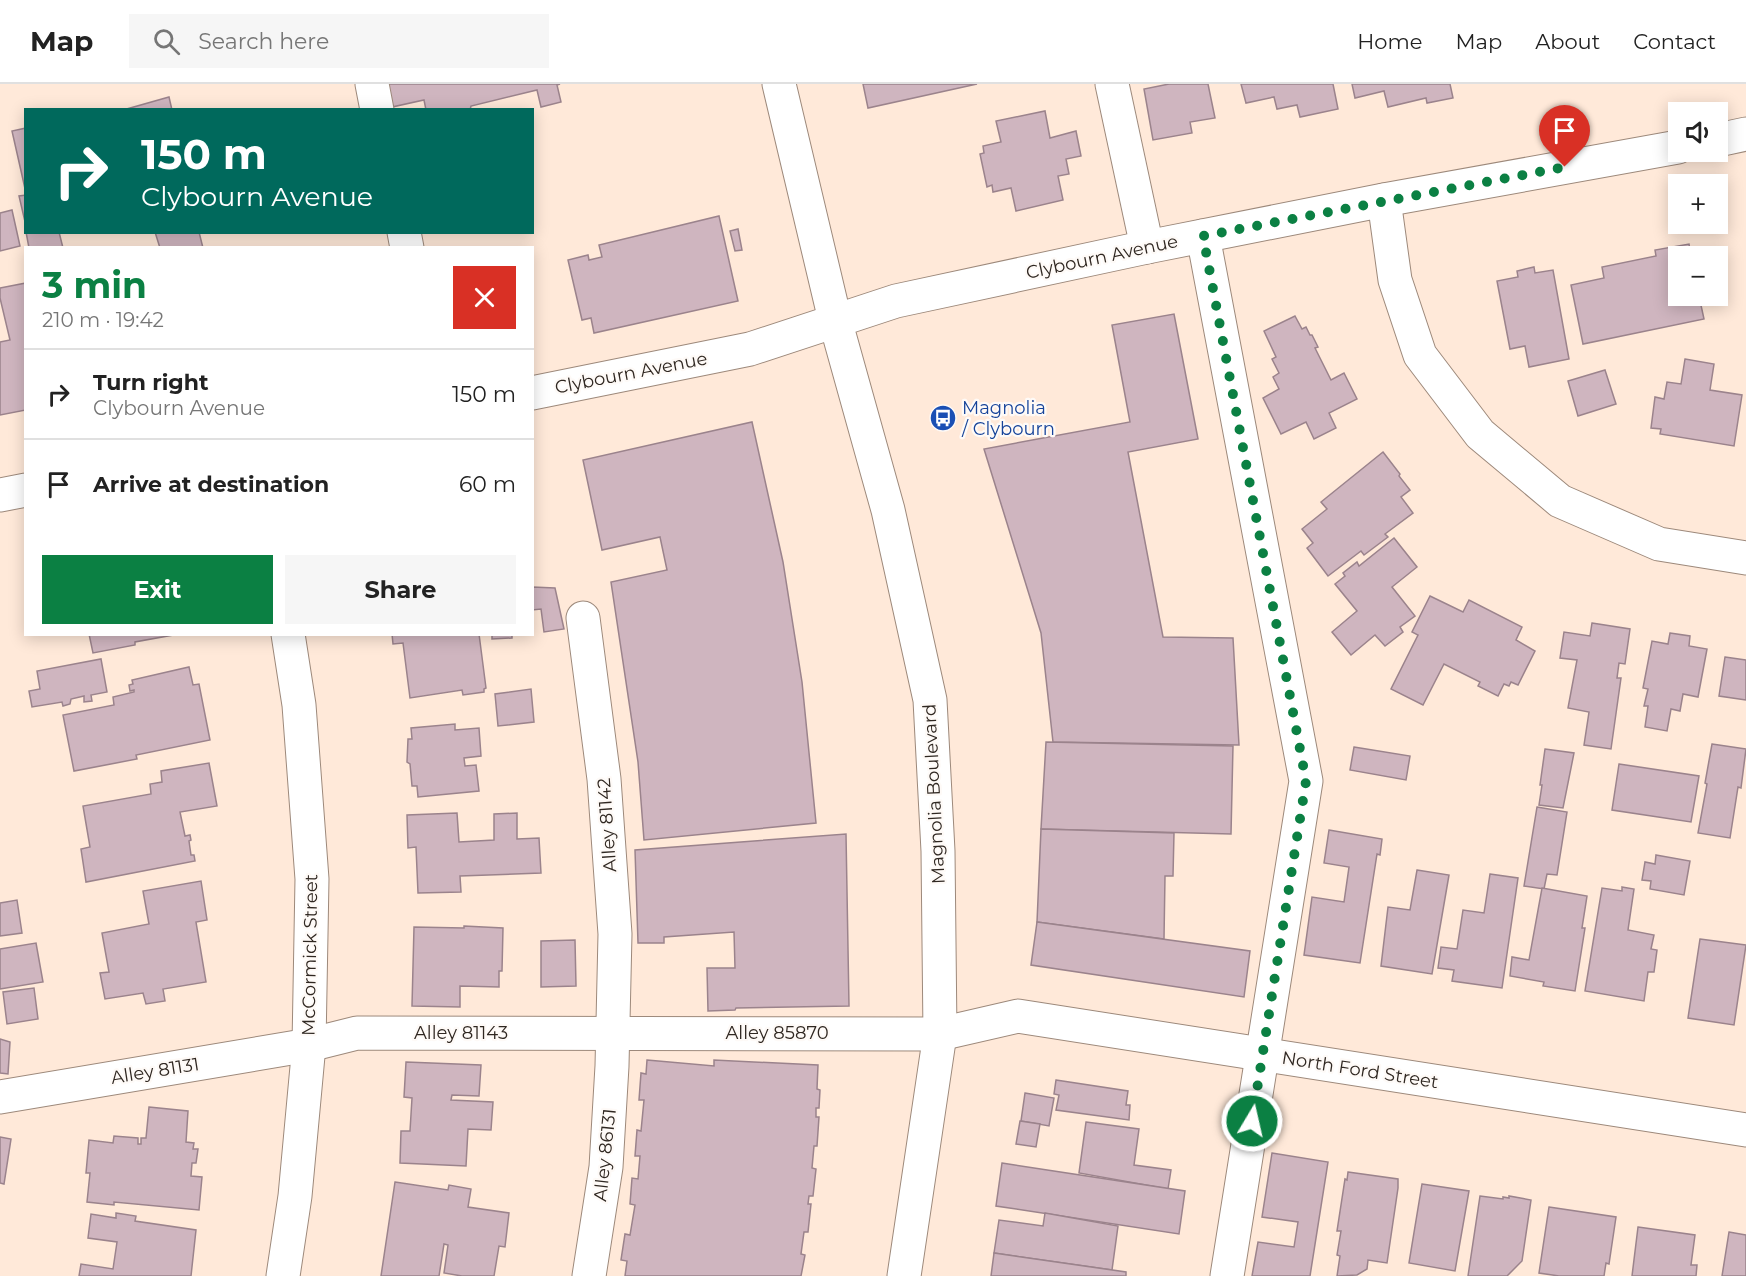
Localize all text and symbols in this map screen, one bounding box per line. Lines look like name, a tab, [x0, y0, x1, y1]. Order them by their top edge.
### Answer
search box	[129, 14, 549, 68]
text: Map	[30, 24, 93, 58]
icon: search	[150, 25, 183, 58]
text: Search here	[198, 28, 329, 55]
text: Home	[1357, 29, 1422, 54]
text: Map	[1455, 29, 1502, 54]
text: About	[1535, 29, 1600, 54]
text: Contact	[1633, 29, 1716, 54]
map controls	[1668, 102, 1728, 306]
button: sound	[1668, 102, 1728, 162]
pin	[1539, 105, 1590, 167]
icon: arrive	[1548, 114, 1581, 147]
text: 150 m	[141, 128, 267, 180]
icon: right	[42, 132, 120, 210]
button: +	[1668, 174, 1728, 234]
text: Clybourn Avenue	[141, 180, 373, 213]
street label: Clybourn Avenue	[1024, 230, 1180, 284]
button: −	[1668, 246, 1728, 306]
text: 3 min	[42, 263, 147, 307]
button: close	[453, 266, 516, 329]
text: 210 m · 19:42	[42, 308, 164, 332]
street label: Clybourn Avenue	[553, 347, 709, 399]
text: Turn right	[93, 369, 208, 396]
icon: right	[42, 378, 75, 411]
text: 150 m	[452, 381, 516, 408]
text: Clybourn Avenue	[93, 396, 265, 420]
place label: Magnolia / Clybourn	[961, 397, 1055, 440]
bus stop icon: Magnolia / Clybourn	[928, 403, 958, 433]
icon: arrive	[42, 468, 75, 501]
text: Arrive at destination	[93, 471, 329, 498]
text: 60 m	[459, 471, 516, 498]
button: Exit	[42, 555, 273, 624]
button: Share	[285, 555, 516, 624]
street label: Magnolia Boulevard	[918, 703, 950, 885]
street label: Alley 81142	[593, 777, 621, 873]
street label: McCormick Street	[298, 874, 322, 1036]
street label: Alley 81143	[414, 1022, 508, 1044]
street label: Alley 85870	[725, 1022, 829, 1044]
street label: North Ford Street	[1280, 1047, 1440, 1093]
street label: Alley 81131	[109, 1053, 201, 1089]
position arrow	[1220, 1089, 1284, 1153]
street label: Alley 86131	[589, 1107, 621, 1203]

